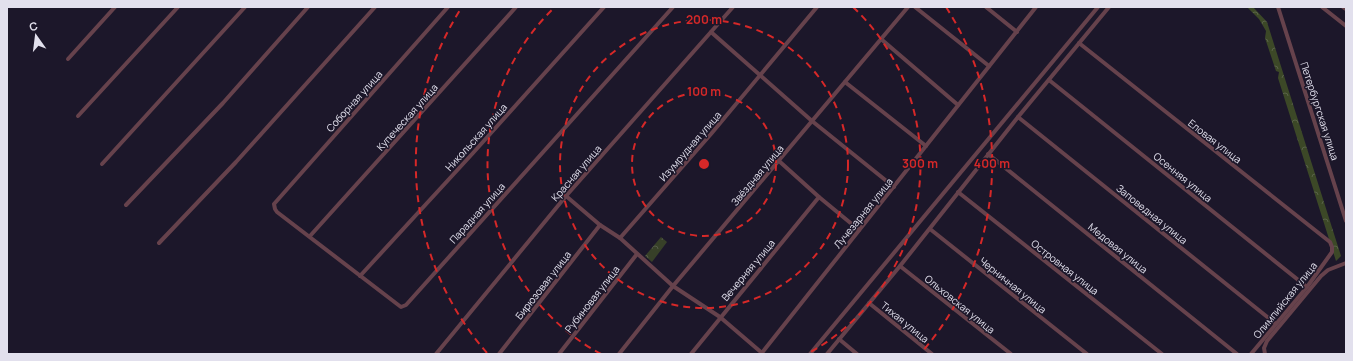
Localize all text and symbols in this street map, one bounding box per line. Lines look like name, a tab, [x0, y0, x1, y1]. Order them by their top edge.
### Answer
text: 200 m	[686, 11, 722, 28]
north arrow	[16, 16, 56, 56]
text: С	[28, 18, 39, 34]
street label: Петербургская улица	[1297, 60, 1343, 162]
street label: Соборная улица	[323, 67, 385, 135]
street label: Купеческая улица	[373, 81, 441, 153]
text: 100 m	[687, 83, 721, 100]
street label: Никольская улица	[442, 100, 510, 174]
street label: Изумрудная улица	[656, 108, 724, 184]
street label: Еловая улица	[1185, 116, 1245, 166]
street label: Красная улица	[548, 142, 604, 204]
street label: Звёздная улица	[727, 142, 787, 208]
street label: Осенняя улица	[1151, 149, 1215, 205]
text: 300 m	[902, 155, 938, 172]
text: 400 m	[974, 155, 1010, 172]
centre of rings	[697, 157, 711, 171]
street label: Лучезарная улица	[830, 175, 896, 251]
street label: Парадная улица	[446, 180, 508, 246]
street label: Заповедная улица	[1114, 181, 1190, 247]
street label: Медовая улица	[1085, 220, 1151, 276]
street label: Вечерняя улица	[718, 236, 778, 304]
street label: Островная улица	[1028, 236, 1102, 298]
street label: Бирюзовая улица	[512, 248, 574, 322]
street label: Черничная улица	[977, 254, 1049, 316]
street label: Олимпийская улица	[1250, 259, 1320, 341]
street label: Рубиновая улица	[561, 263, 623, 335]
street label: Ольховская улица	[922, 271, 998, 337]
street label: Тихая улица	[878, 298, 932, 346]

